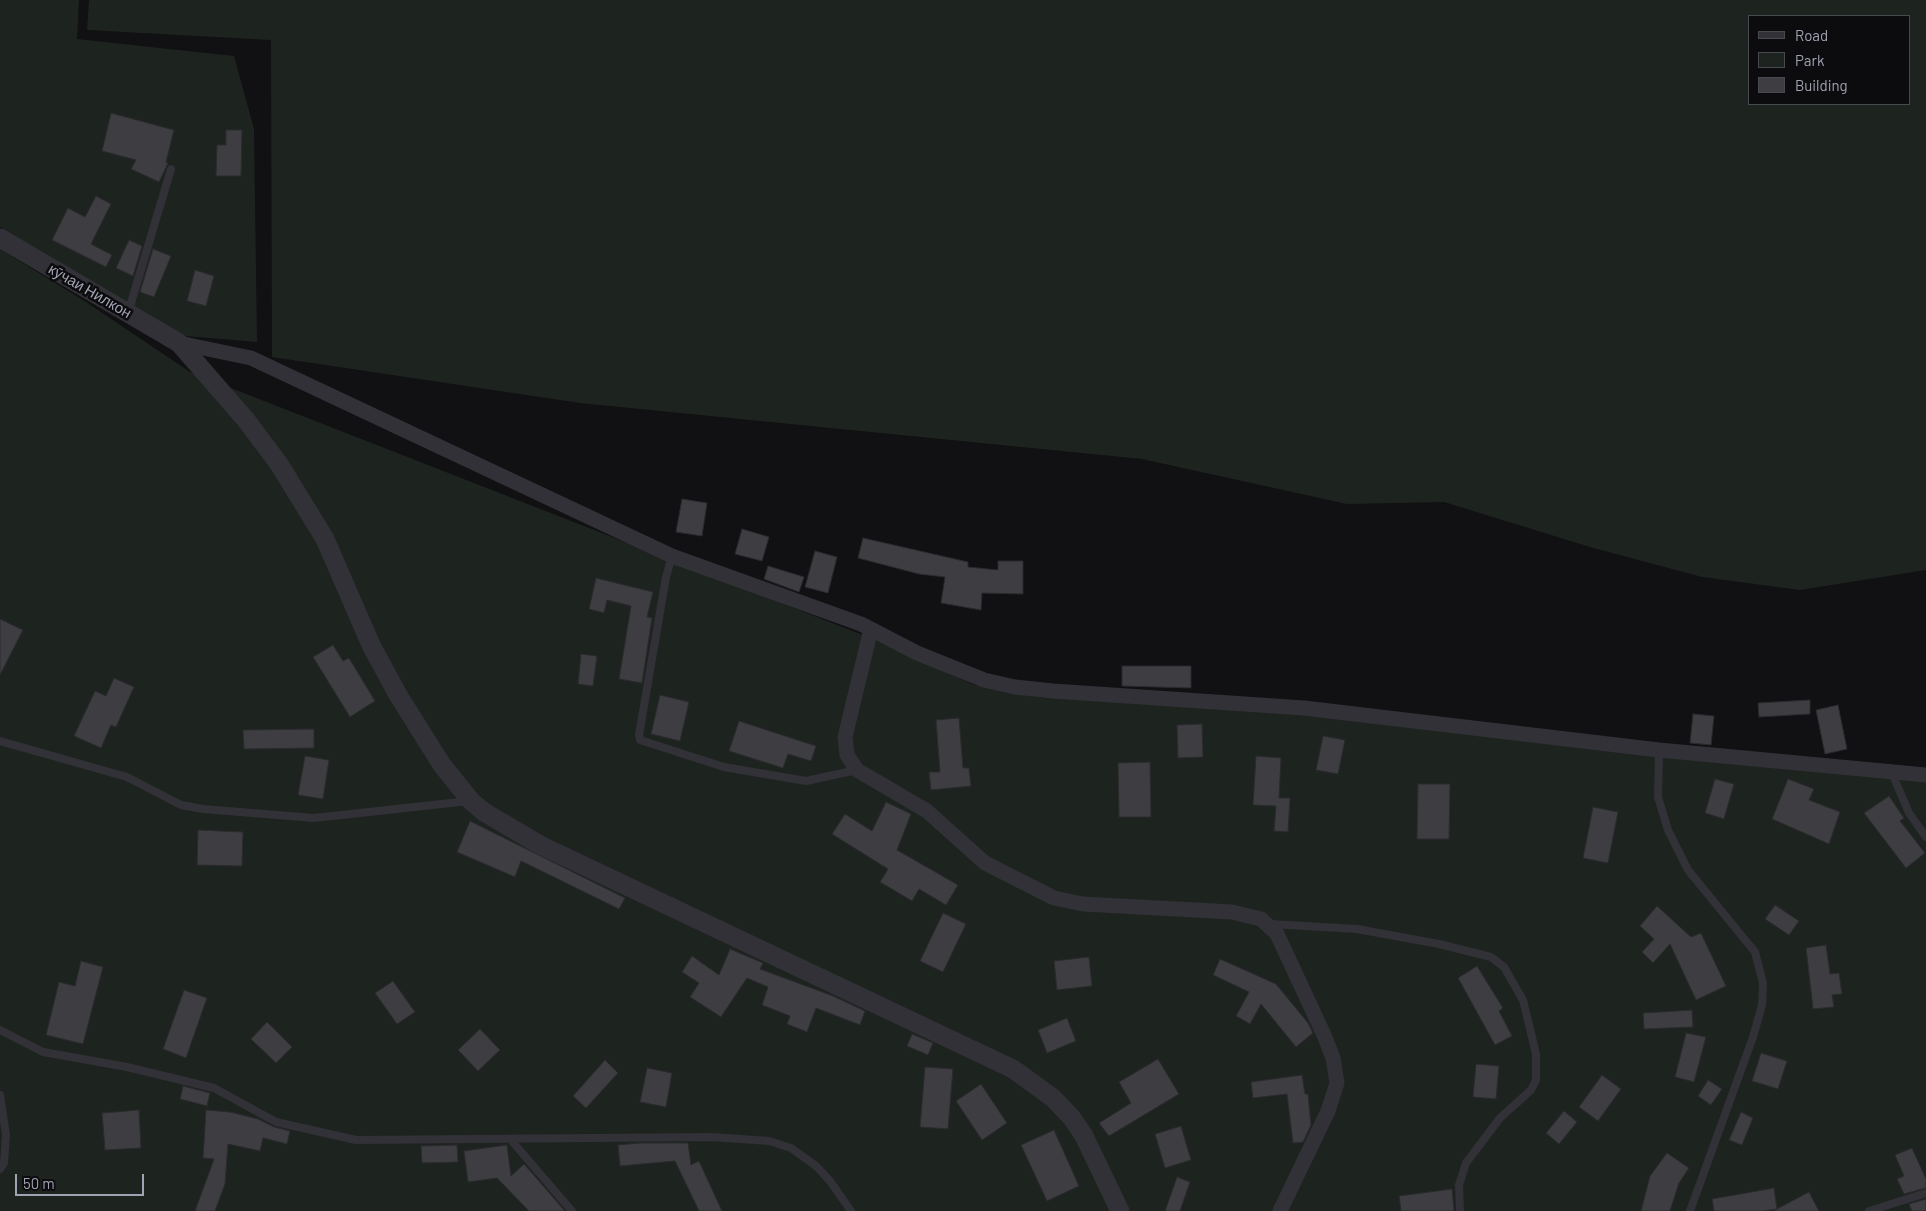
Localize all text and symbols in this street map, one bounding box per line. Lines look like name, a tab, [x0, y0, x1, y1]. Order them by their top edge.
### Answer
legend	[1748, 15, 1911, 105]
text: Road	[1795, 26, 1828, 44]
text: Park	[1795, 51, 1824, 69]
text: Building	[1795, 76, 1848, 94]
street label: кӯчаи Нилкон	[45, 260, 135, 322]
scale bar	[18, 1164, 146, 1196]
text: 50 m	[23, 1174, 55, 1192]

